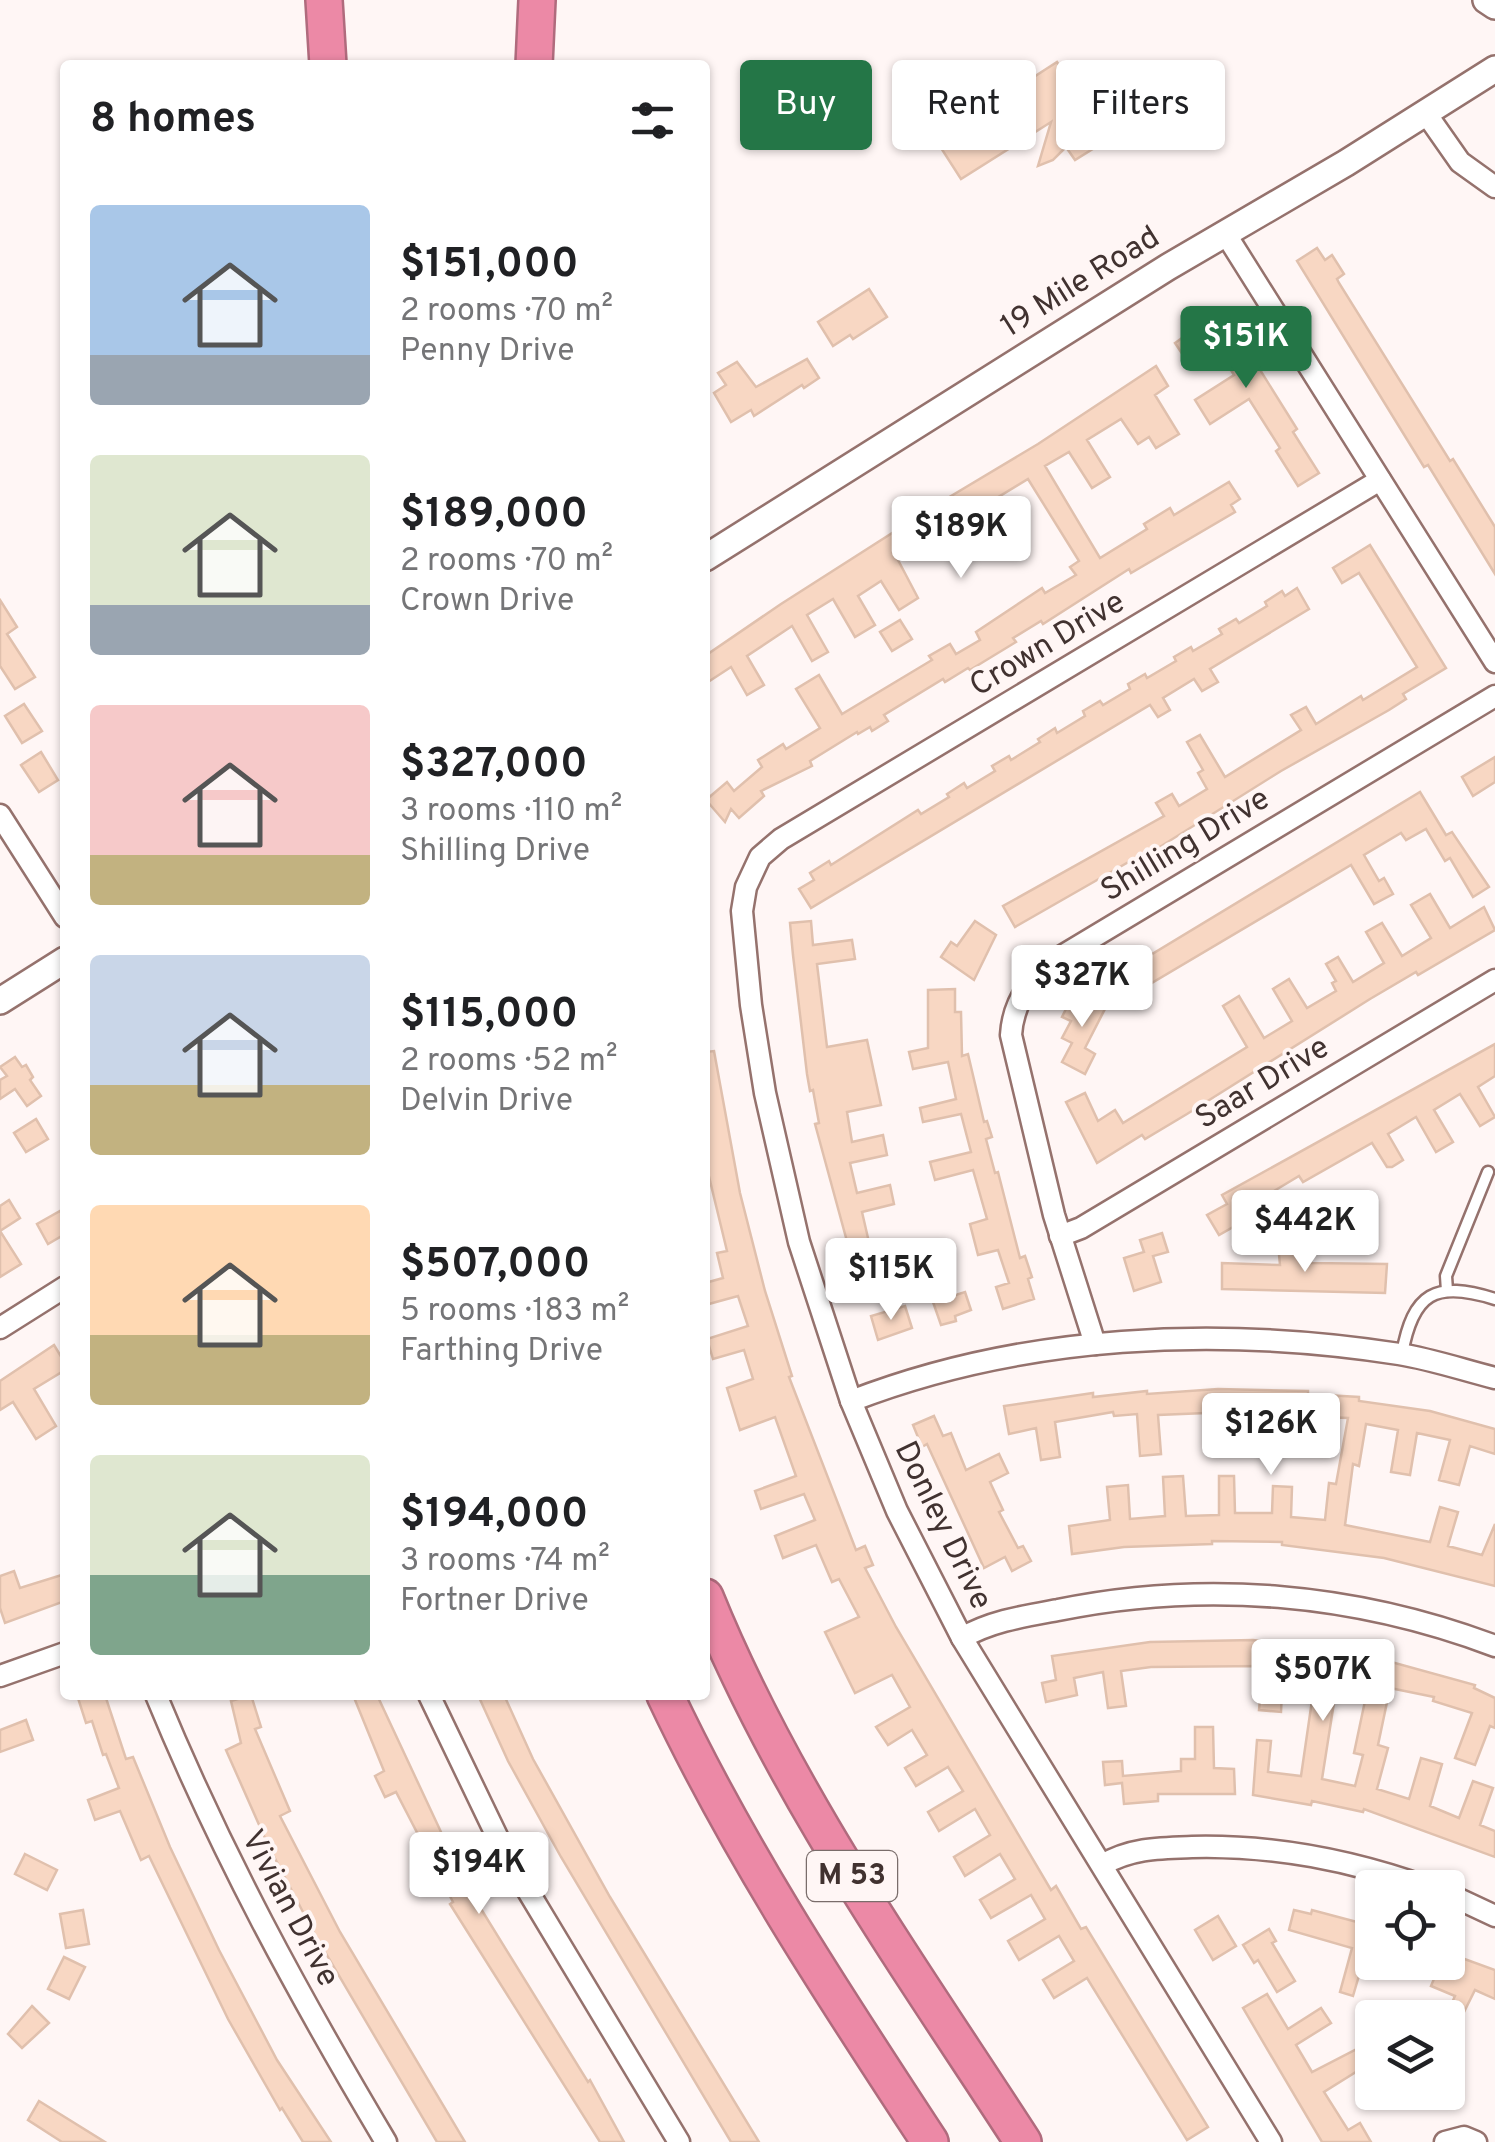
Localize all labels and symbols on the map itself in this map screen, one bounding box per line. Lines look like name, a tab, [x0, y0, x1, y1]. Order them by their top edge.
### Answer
street label: 19 Mile Road	[994, 218, 1168, 348]
pin: $151K	[1176, 306, 1316, 391]
pin: $189K	[891, 496, 1031, 581]
street label: Crown Drive	[963, 583, 1133, 707]
street label: Shilling Drive	[1094, 780, 1278, 912]
pin: $327K	[1012, 945, 1152, 1030]
street label: Saar Drive	[1189, 1028, 1337, 1140]
pin: $442K	[1235, 1190, 1375, 1275]
pin: $115K	[821, 1238, 961, 1323]
pin: $126K	[1201, 1393, 1341, 1478]
street label: Donley Drive	[884, 1435, 1000, 1617]
pin: $507K	[1253, 1639, 1393, 1724]
street label: Vivian Drive	[231, 1824, 347, 1994]
pin: $194K	[409, 1832, 549, 1917]
road number: M 53	[807, 1851, 897, 1901]

